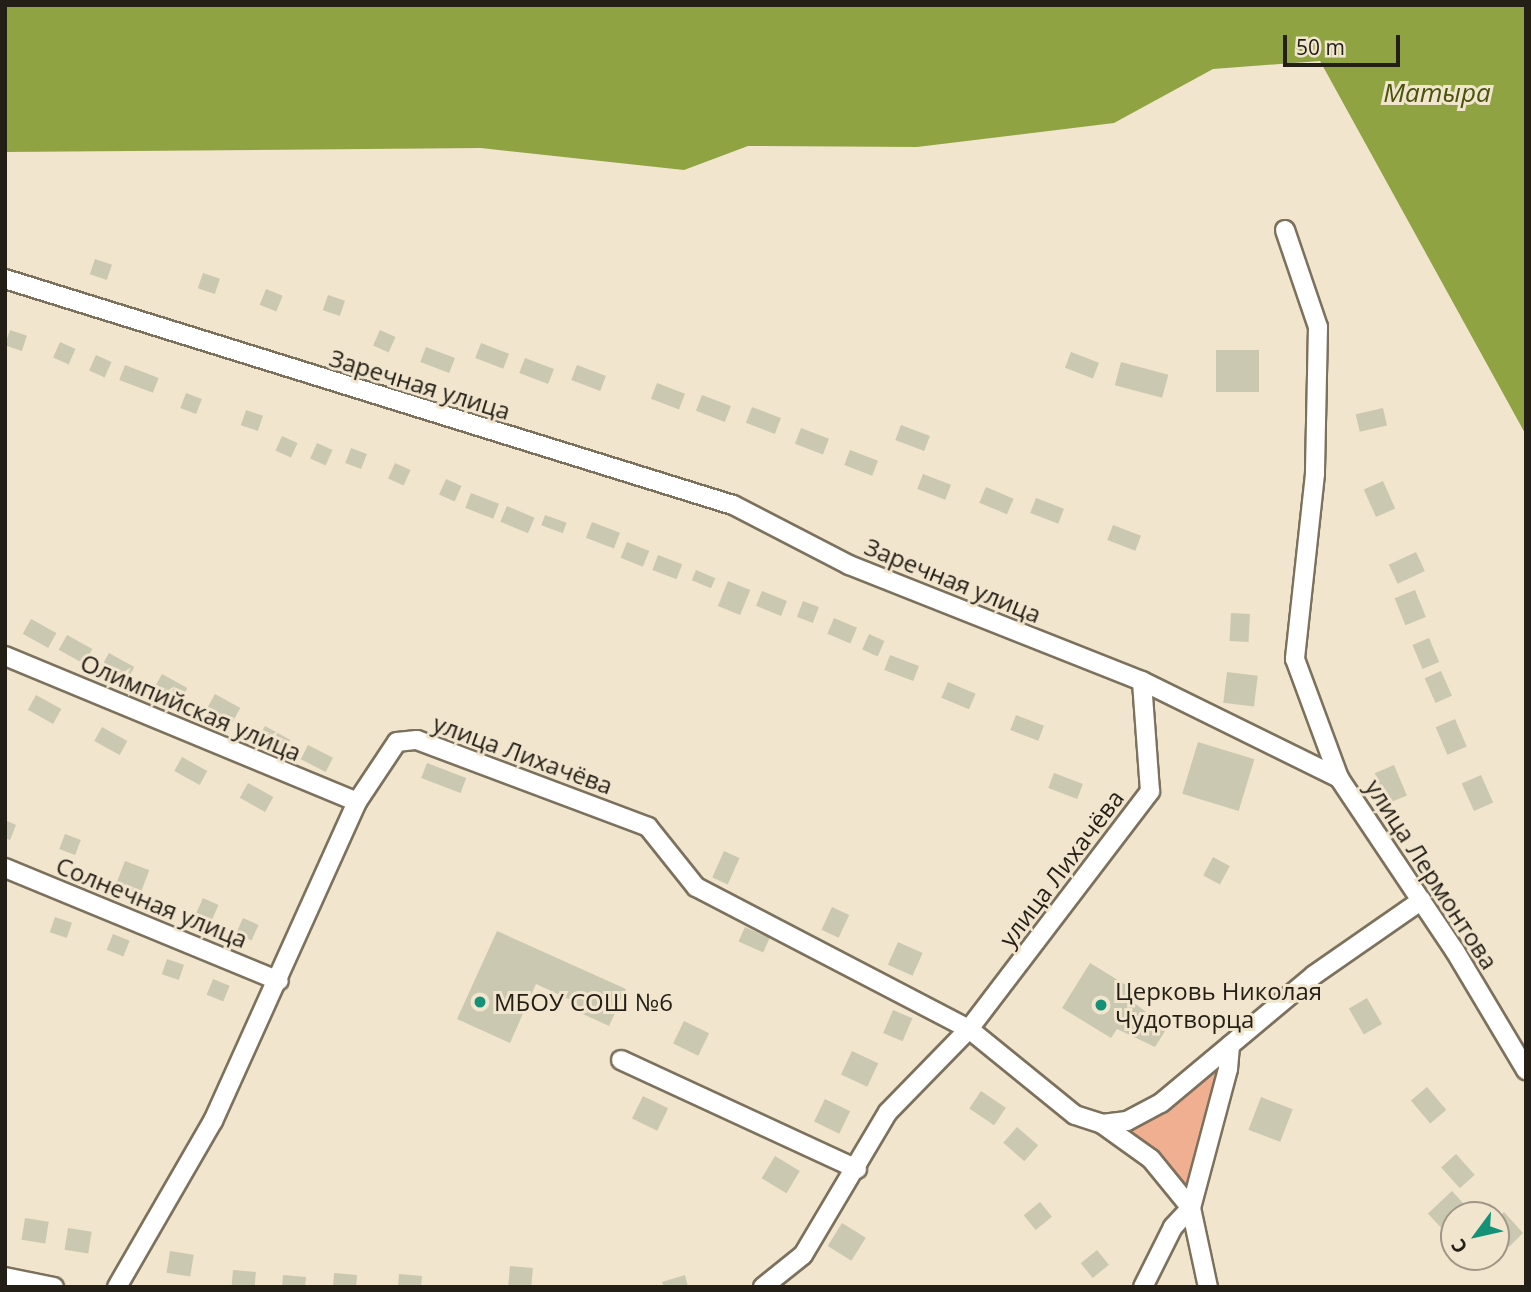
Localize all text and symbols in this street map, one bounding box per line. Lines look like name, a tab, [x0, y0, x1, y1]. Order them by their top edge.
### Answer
scale bar	[1286, 21, 1403, 65]
text: 50 m	[1296, 33, 1345, 61]
water label: Матыра	[1383, 77, 1491, 109]
street label: Заречная улица	[326, 343, 514, 425]
street label: Заречная улица	[861, 532, 1045, 628]
street label: Олимпийская улица	[76, 647, 306, 767]
street label: улица Лихачёва	[429, 708, 617, 800]
street label: улица Лермонтова	[1360, 774, 1504, 974]
street label: улица Лихачёва	[993, 784, 1129, 952]
street label: Солнечная улица	[52, 850, 252, 954]
place label: Церковь Николая Чудотворца	[1115, 977, 1322, 1033]
place label: МБОУ СОШ №6	[494, 988, 673, 1016]
marker: МБОУ СОШ №6	[472, 994, 488, 1010]
marker: Церковь Николая Чудотворца	[1093, 997, 1109, 1013]
north arrow	[1440, 1201, 1510, 1271]
text: С	[1445, 1234, 1473, 1259]

